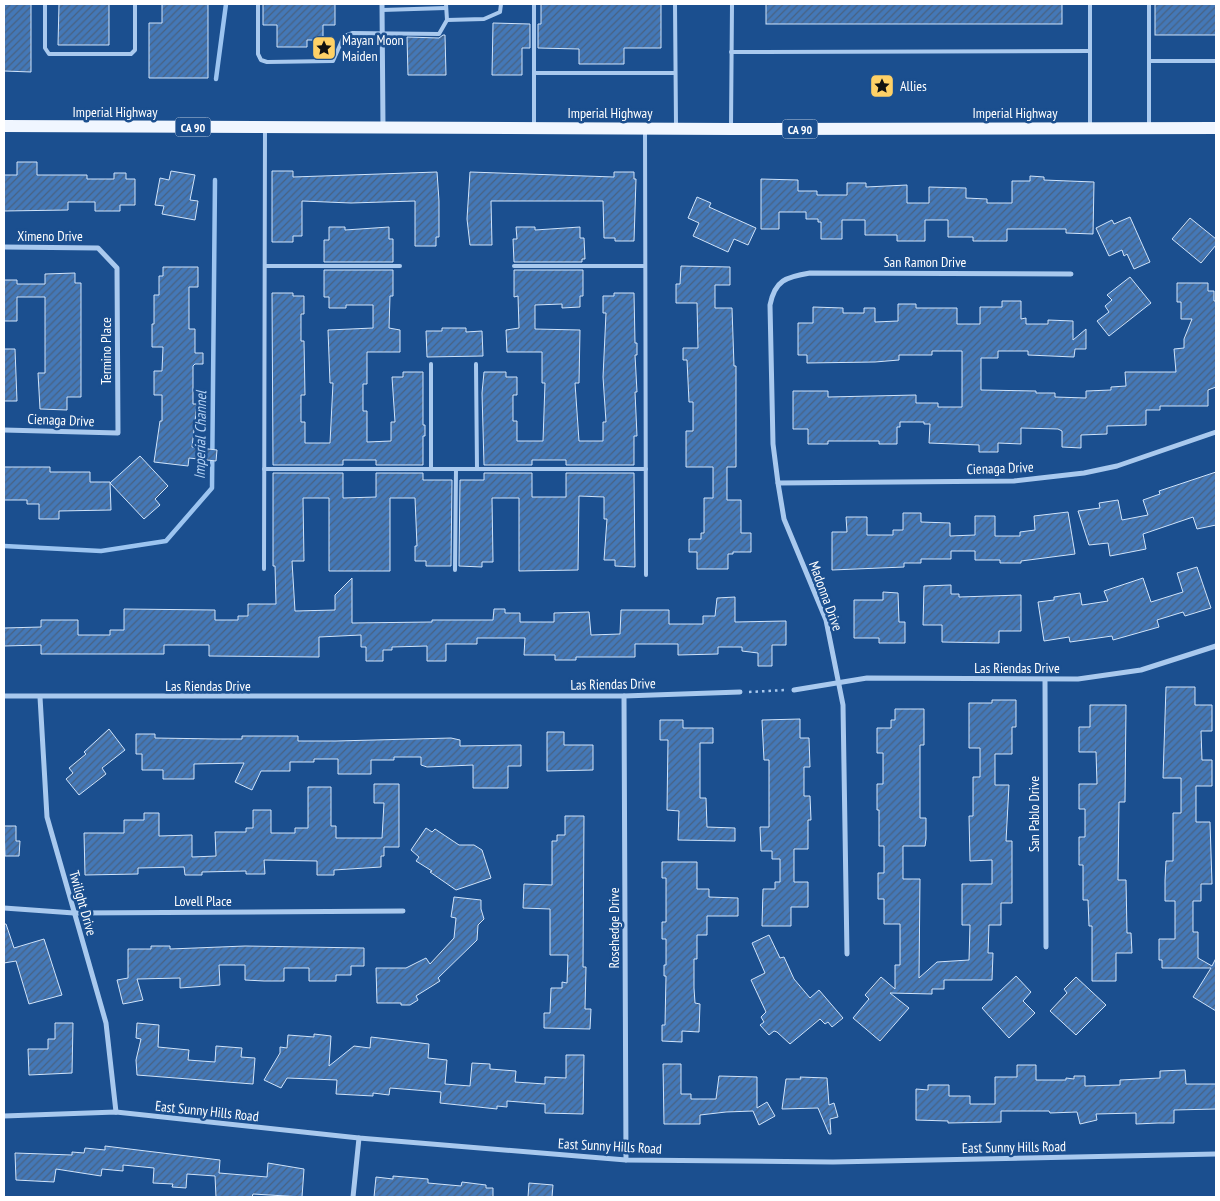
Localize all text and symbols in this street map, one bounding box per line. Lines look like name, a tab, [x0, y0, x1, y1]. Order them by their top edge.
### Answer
place label: Mayan Moon Maiden	[342, 31, 404, 65]
place icon: Mayan Moon Maiden	[311, 35, 337, 61]
place icon: Allies	[869, 73, 895, 99]
place label: Allies	[900, 77, 927, 95]
street label: Imperial Highway	[73, 103, 158, 121]
street label: Imperial Highway	[568, 104, 653, 122]
street label: Imperial Highway	[973, 104, 1058, 122]
road number: CA 90	[176, 118, 210, 136]
road number: CA 90	[782, 120, 818, 138]
street label: Ximeno Drive	[17, 227, 83, 245]
street label: San Ramon Drive	[884, 253, 967, 271]
street label: Termino Place	[97, 317, 115, 385]
water label: Imperial Channel	[190, 389, 210, 479]
street label: Cienaga Drive	[27, 410, 95, 430]
street label: Cienaga Drive	[966, 458, 1034, 478]
street label: Madonna Drive	[805, 559, 847, 634]
street label: Las Riendas Drive	[974, 659, 1060, 677]
street label: Las Riendas Drive	[570, 674, 656, 694]
street label: Las Riendas Drive	[165, 677, 251, 695]
street label: San Pablo Drive	[1025, 776, 1043, 852]
street label: Twilight Drive	[65, 868, 101, 938]
street label: Rosehedge Drive	[605, 887, 623, 968]
street label: Lovell Place	[174, 892, 232, 910]
street label: East Sunny Hills Road	[154, 1097, 260, 1125]
street label: East Sunny Hills Road	[558, 1134, 662, 1158]
street label: East Sunny Hills Road	[962, 1137, 1066, 1157]

